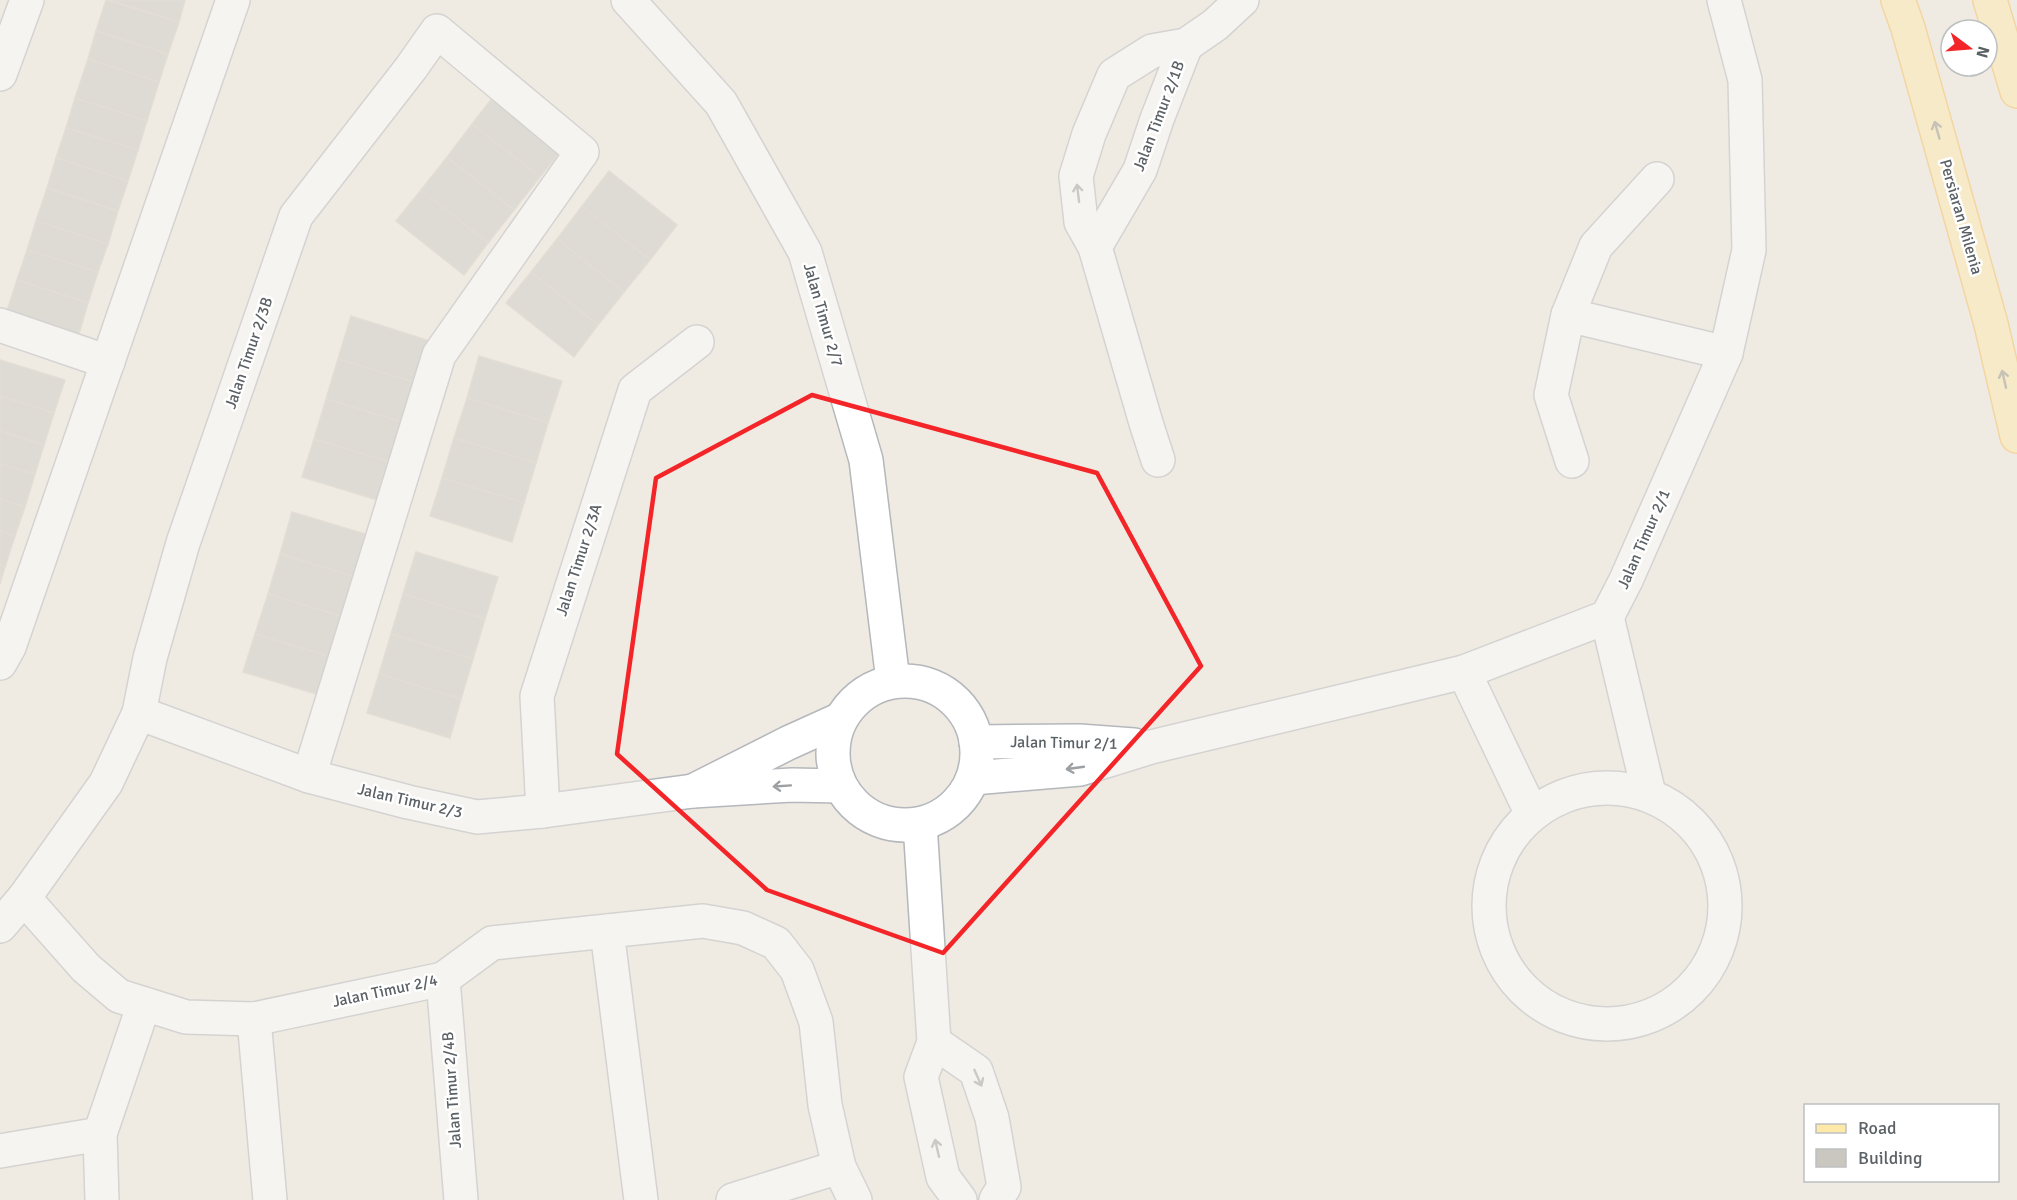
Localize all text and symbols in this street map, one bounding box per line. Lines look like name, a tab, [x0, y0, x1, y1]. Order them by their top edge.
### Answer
north arrow	[1939, 18, 1999, 78]
text: N	[1971, 44, 1994, 60]
street label: Jalan Timur 2/1B	[1129, 58, 1189, 174]
one-way arrow	[1931, 121, 1942, 140]
street label: Persiaran Milenia	[1935, 157, 1987, 277]
one-way arrow	[1072, 183, 1083, 203]
street label: Jalan Timur 2/7	[799, 261, 847, 369]
street label: Jalan Timur 2/3B	[221, 295, 277, 411]
one-way arrow	[1997, 370, 2009, 389]
street label: Jalan Timur 2/1	[1613, 486, 1675, 592]
street label: Jalan Timur 2/3A	[551, 501, 607, 619]
street label: Jalan Timur 2/1	[1010, 732, 1118, 754]
one-way arrow	[1065, 763, 1085, 774]
street label: Jalan Timur 2/3	[356, 779, 464, 823]
one-way arrow	[773, 780, 792, 791]
street label: Jalan Timur 2/4	[331, 970, 440, 1012]
street label: Jalan Timur 2/4B	[438, 1031, 466, 1149]
one-way arrow	[973, 1069, 984, 1087]
legend	[1804, 1104, 1999, 1182]
text: Road	[1858, 1117, 1897, 1139]
one-way arrow	[930, 1138, 942, 1157]
text: Building	[1858, 1147, 1922, 1169]

